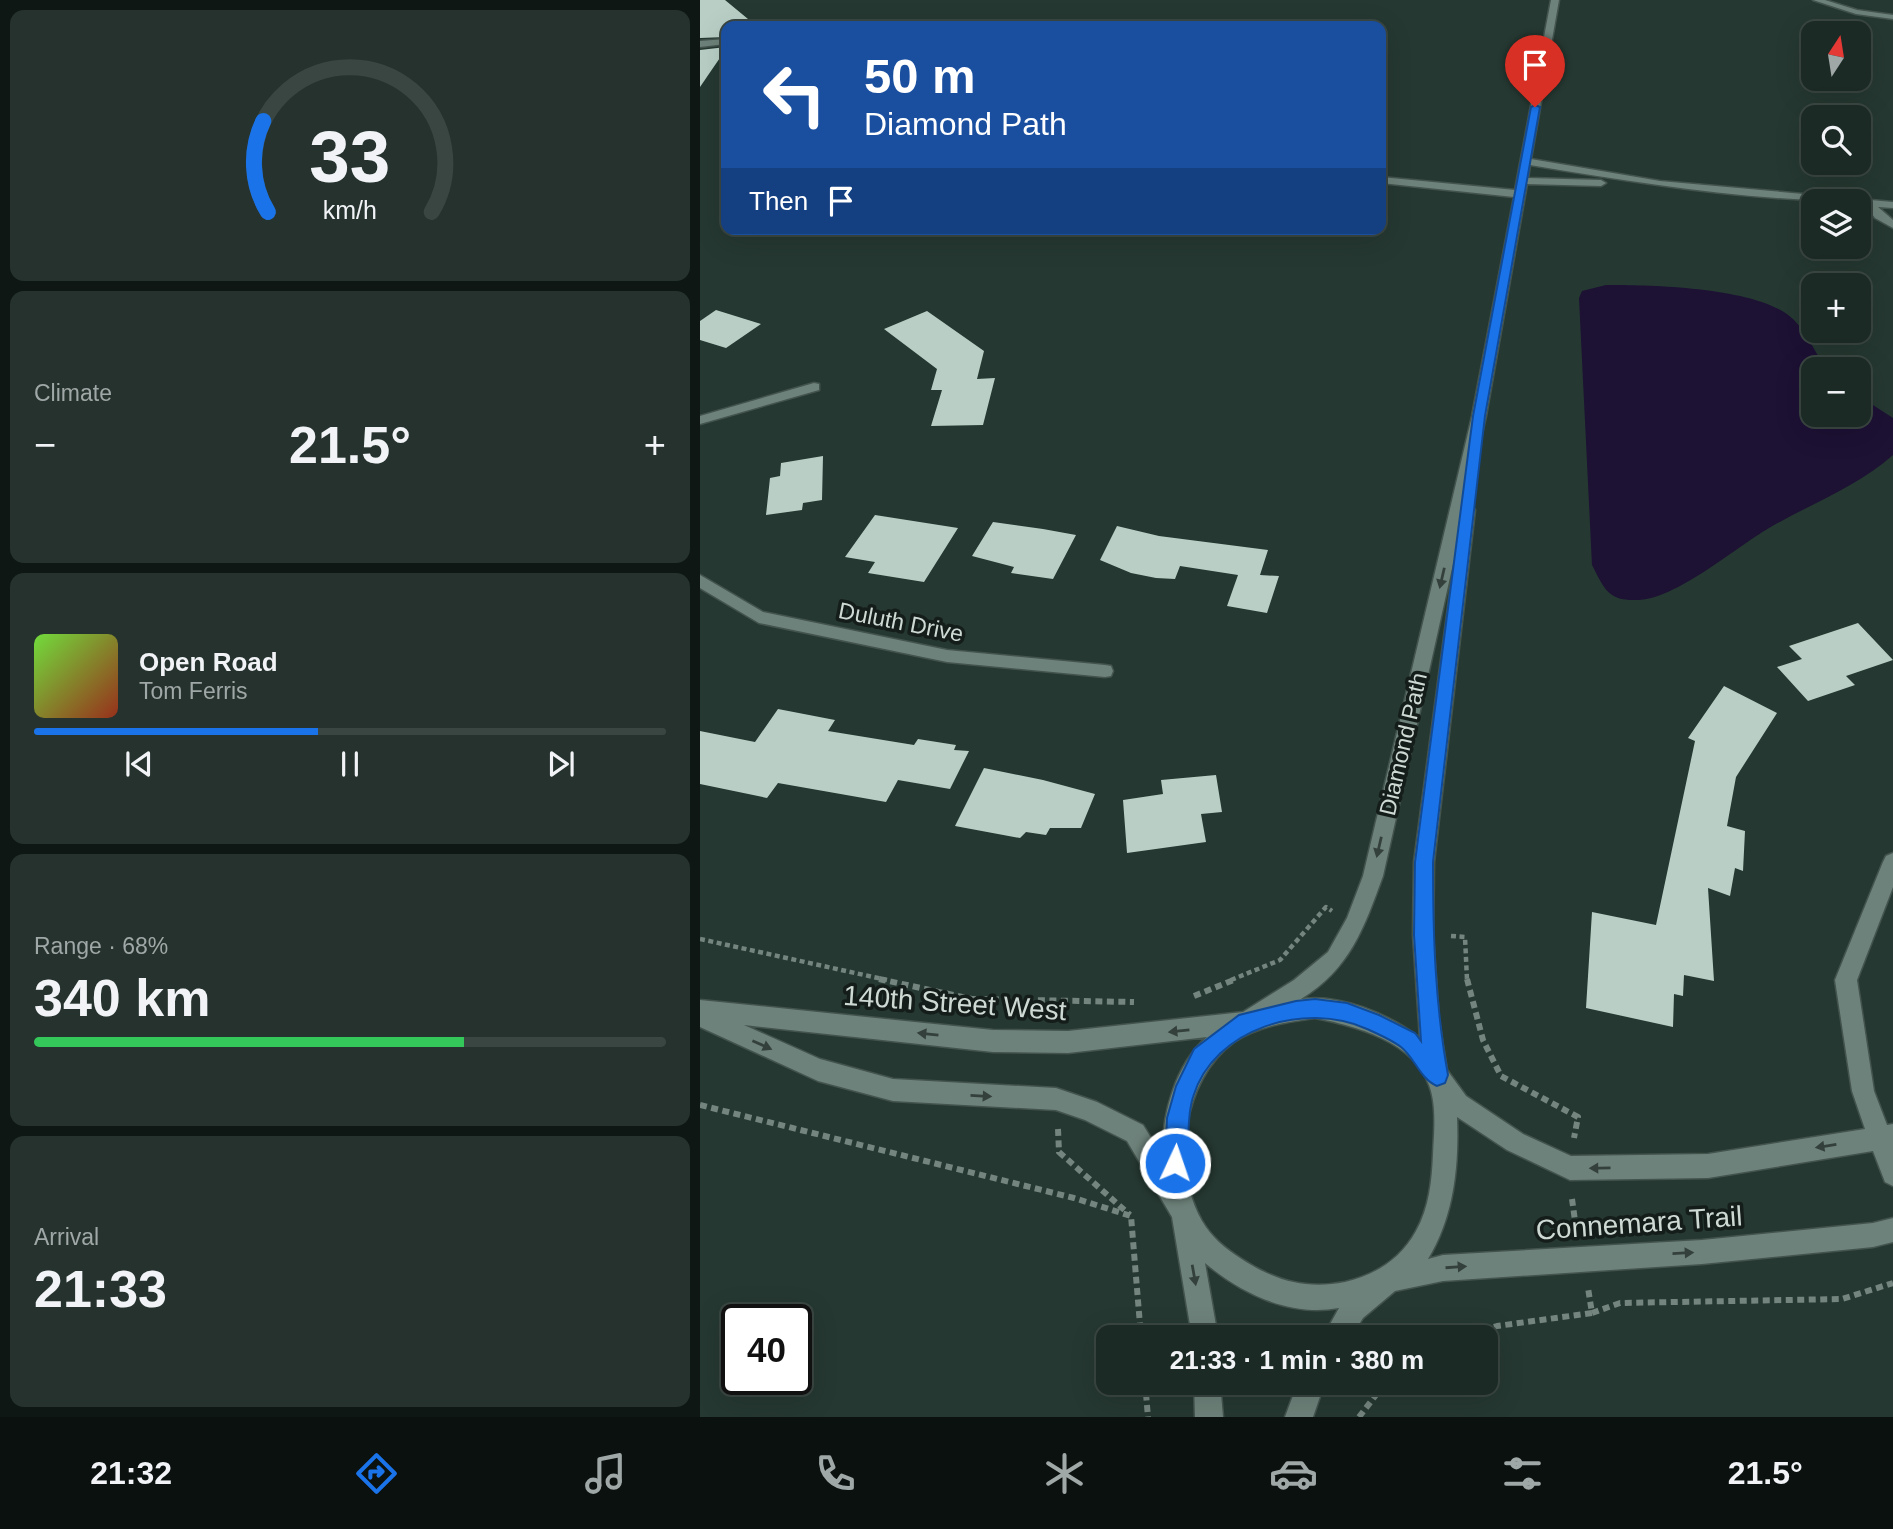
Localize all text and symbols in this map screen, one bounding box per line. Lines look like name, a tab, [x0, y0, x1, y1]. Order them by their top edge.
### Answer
north arrow	[1801, 21, 1871, 91]
map controls	[1801, 21, 1871, 427]
pin	[1505, 35, 1565, 107]
icon: arrive	[1516, 46, 1554, 84]
icon: left	[749, 49, 840, 140]
text: 50 m	[864, 49, 976, 103]
button: search	[1801, 105, 1871, 175]
text: Diamond Path	[864, 106, 1067, 142]
text: 33	[310, 116, 390, 197]
icon: arrive	[822, 182, 860, 220]
text: Then	[749, 186, 808, 216]
button: layers	[1801, 189, 1871, 259]
text: km/h	[323, 196, 377, 224]
button: +	[1801, 273, 1871, 343]
button: −	[1801, 357, 1871, 427]
text: Climate	[34, 380, 112, 406]
text: 21.5°	[289, 416, 411, 474]
text: −	[34, 424, 56, 466]
text: +	[644, 424, 666, 466]
one-way arrow	[1436, 567, 1447, 589]
street label: Duluth Drive	[836, 597, 966, 647]
text: Open Road	[139, 647, 278, 677]
street label: Diamond Path	[1374, 670, 1432, 818]
text: Tom Ferris	[139, 678, 248, 704]
icon: previous	[120, 745, 158, 783]
icon: pause	[331, 745, 369, 783]
icon: next	[542, 745, 580, 783]
one-way arrow	[1374, 836, 1385, 858]
text: Range · 68%	[34, 933, 168, 959]
text: 340 km	[34, 969, 210, 1027]
street label: 140th Street West	[842, 980, 1068, 1026]
one-way arrow	[1168, 1026, 1190, 1037]
one-way arrow	[917, 1028, 939, 1039]
one-way arrow	[752, 1039, 772, 1050]
one-way arrow	[970, 1090, 992, 1101]
position arrow	[1138, 1126, 1212, 1200]
one-way arrow	[1814, 1141, 1836, 1152]
one-way arrow	[1589, 1162, 1611, 1174]
street label: Connemara Trail	[1535, 1200, 1743, 1246]
text: Arrival	[34, 1224, 99, 1250]
one-way arrow	[1672, 1247, 1694, 1258]
text: 21:33	[34, 1260, 167, 1318]
one-way arrow	[1445, 1261, 1467, 1272]
one-way arrow	[1189, 1264, 1200, 1286]
speed limit sign: 40	[721, 1304, 812, 1395]
text: 21:33 · 1 min · 380 m	[1170, 1345, 1424, 1375]
icon: directions	[352, 1449, 401, 1498]
icon: music	[581, 1449, 630, 1498]
icon: phone	[811, 1449, 860, 1498]
icon: climate	[1040, 1449, 1089, 1498]
icon: car	[1269, 1449, 1318, 1498]
icon: filters	[1498, 1449, 1547, 1498]
text: 21:32	[90, 1455, 172, 1491]
text: 21.5°	[1728, 1455, 1803, 1491]

